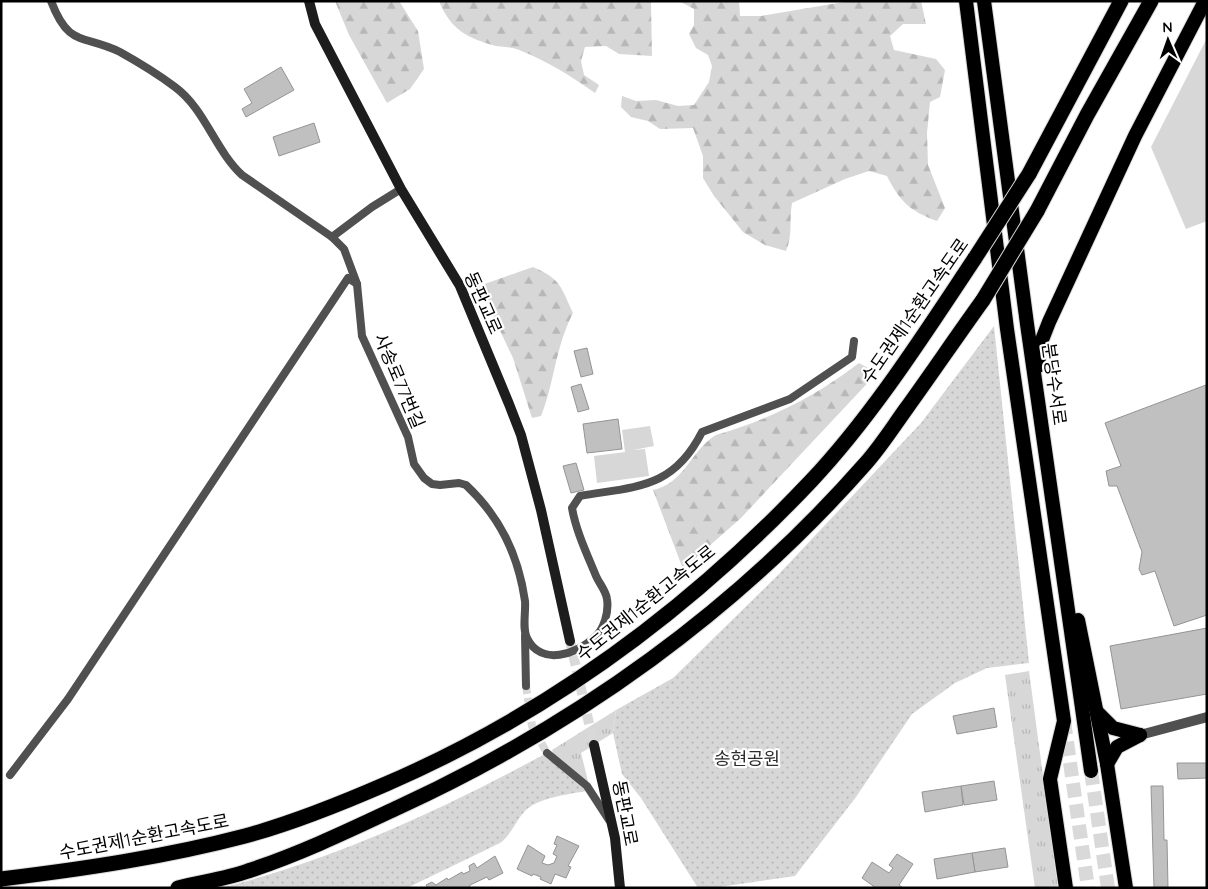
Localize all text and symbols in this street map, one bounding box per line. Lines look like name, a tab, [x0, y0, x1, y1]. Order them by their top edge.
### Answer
north arrow	[1143, 15, 1193, 65]
text: N	[1162, 18, 1173, 36]
street label: 수도권제1순환고속도로	[856, 234, 973, 388]
street label: 동판교로	[459, 268, 507, 338]
street label: 사송로77번길	[369, 330, 430, 432]
street label: 분당수서로	[1037, 341, 1072, 427]
street label: 수도권제1순환고속도로	[572, 539, 720, 666]
park label: 송현공원	[714, 747, 780, 770]
street label: 동판교로	[608, 778, 643, 848]
street label: 수도권제1순환고속도로	[57, 809, 231, 864]

